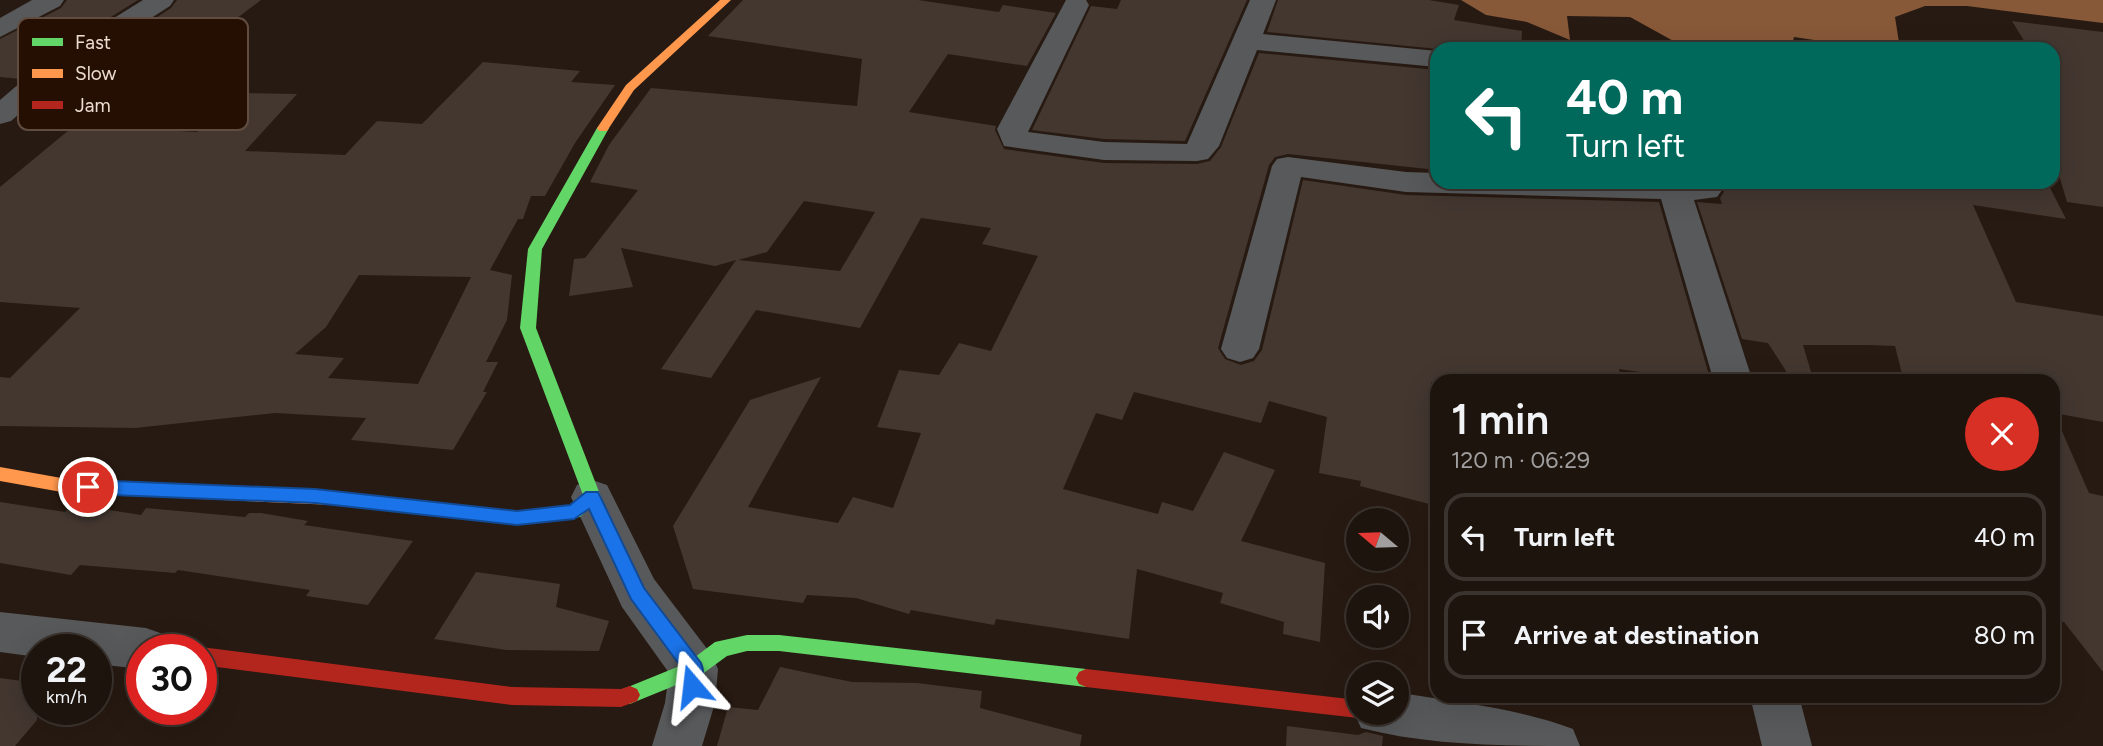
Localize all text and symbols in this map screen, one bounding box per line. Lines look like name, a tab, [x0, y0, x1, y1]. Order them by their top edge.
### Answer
legend	[18, 18, 248, 130]
text: Fast	[75, 31, 111, 54]
text: Slow	[75, 62, 117, 85]
text: 40 m	[1566, 67, 1683, 126]
icon: left	[1451, 70, 1542, 161]
text: Jam	[75, 94, 111, 117]
text: Turn left	[1566, 127, 1685, 165]
text: 1 min	[1451, 394, 1549, 445]
button: close	[1965, 397, 2039, 471]
text: 120 m · 06:29	[1451, 446, 1590, 474]
pin	[58, 457, 118, 517]
icon: arrive	[69, 468, 107, 506]
north arrow	[1346, 508, 1409, 570]
map controls	[1346, 508, 1409, 725]
icon: left	[1455, 518, 1493, 556]
text: Turn left	[1514, 521, 1615, 553]
text: 40 m	[1974, 521, 2035, 553]
button: sound	[1346, 585, 1409, 648]
icon: arrive	[1455, 616, 1493, 654]
text: Arrive at destination	[1514, 619, 1759, 651]
text: 80 m	[1974, 619, 2035, 651]
speed limit sign: 30	[126, 634, 217, 725]
text: 22	[46, 649, 87, 691]
position arrow	[655, 649, 729, 723]
button: layers	[1346, 662, 1409, 725]
text: km/h	[46, 686, 87, 708]

